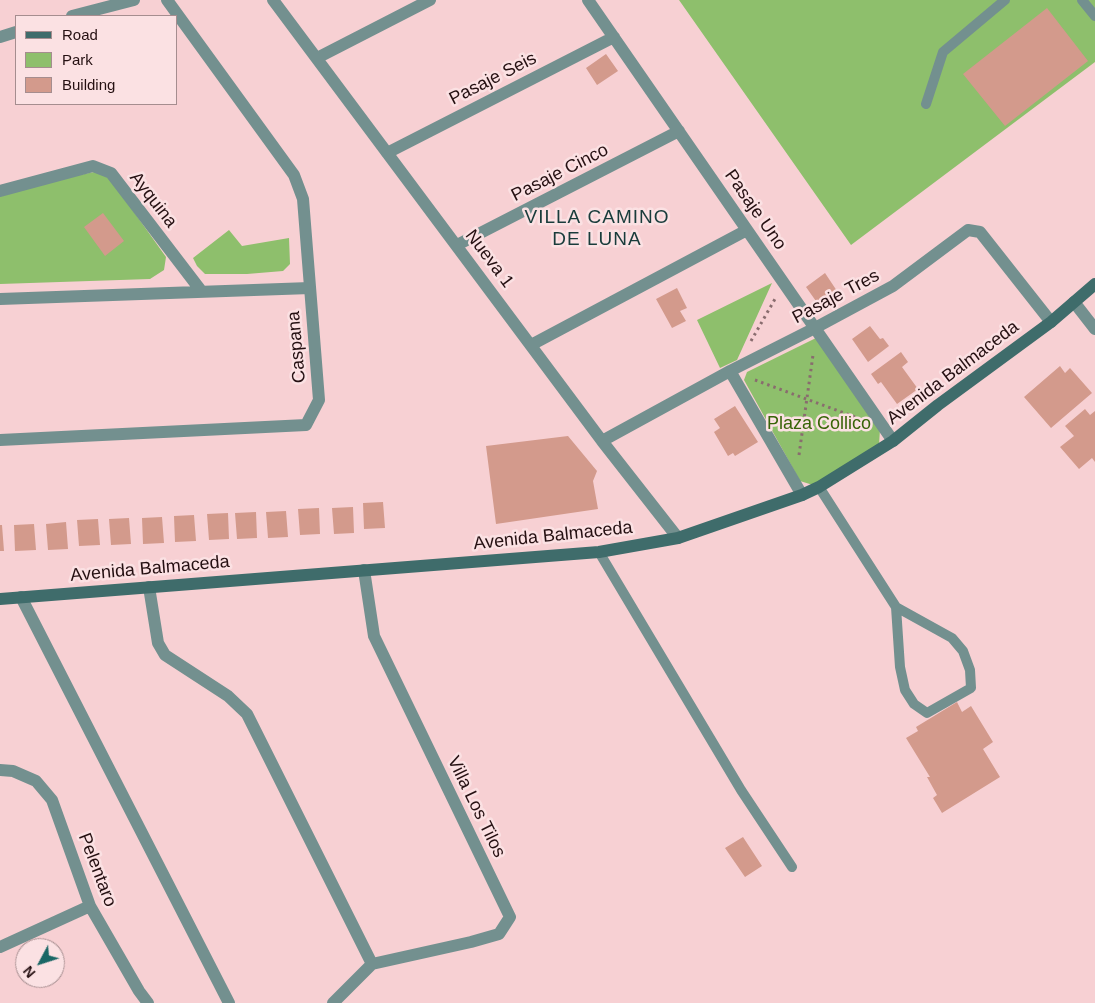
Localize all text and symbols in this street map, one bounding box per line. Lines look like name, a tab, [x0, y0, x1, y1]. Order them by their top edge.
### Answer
legend	[15, 15, 178, 105]
text: Road	[62, 26, 98, 43]
street label: Pasaje Seis	[446, 48, 540, 110]
text: Park	[62, 51, 93, 68]
text: Building	[62, 76, 115, 93]
street label: Pasaje Cinco	[508, 139, 612, 207]
street label: Pasaje Uno	[719, 166, 791, 254]
street label: Ayquina	[125, 168, 181, 232]
district label: VILLA CAMINO DE LUNA	[523, 207, 671, 251]
street label: Nueva 1	[460, 226, 518, 292]
street label: Pasaje Tres	[789, 265, 883, 329]
street label: Caspana	[283, 310, 311, 384]
street label: Avenida Balmaceda	[883, 316, 1023, 430]
park label: Plaza Collico	[767, 413, 871, 435]
street label: Avenida Balmaceda	[472, 517, 634, 555]
street label: Avenida Balmaceda	[69, 551, 231, 587]
street label: Villa Los Tilos	[442, 753, 510, 861]
street label: Pelentaro	[73, 830, 121, 910]
north arrow	[15, 938, 65, 988]
text: N	[20, 963, 39, 981]

